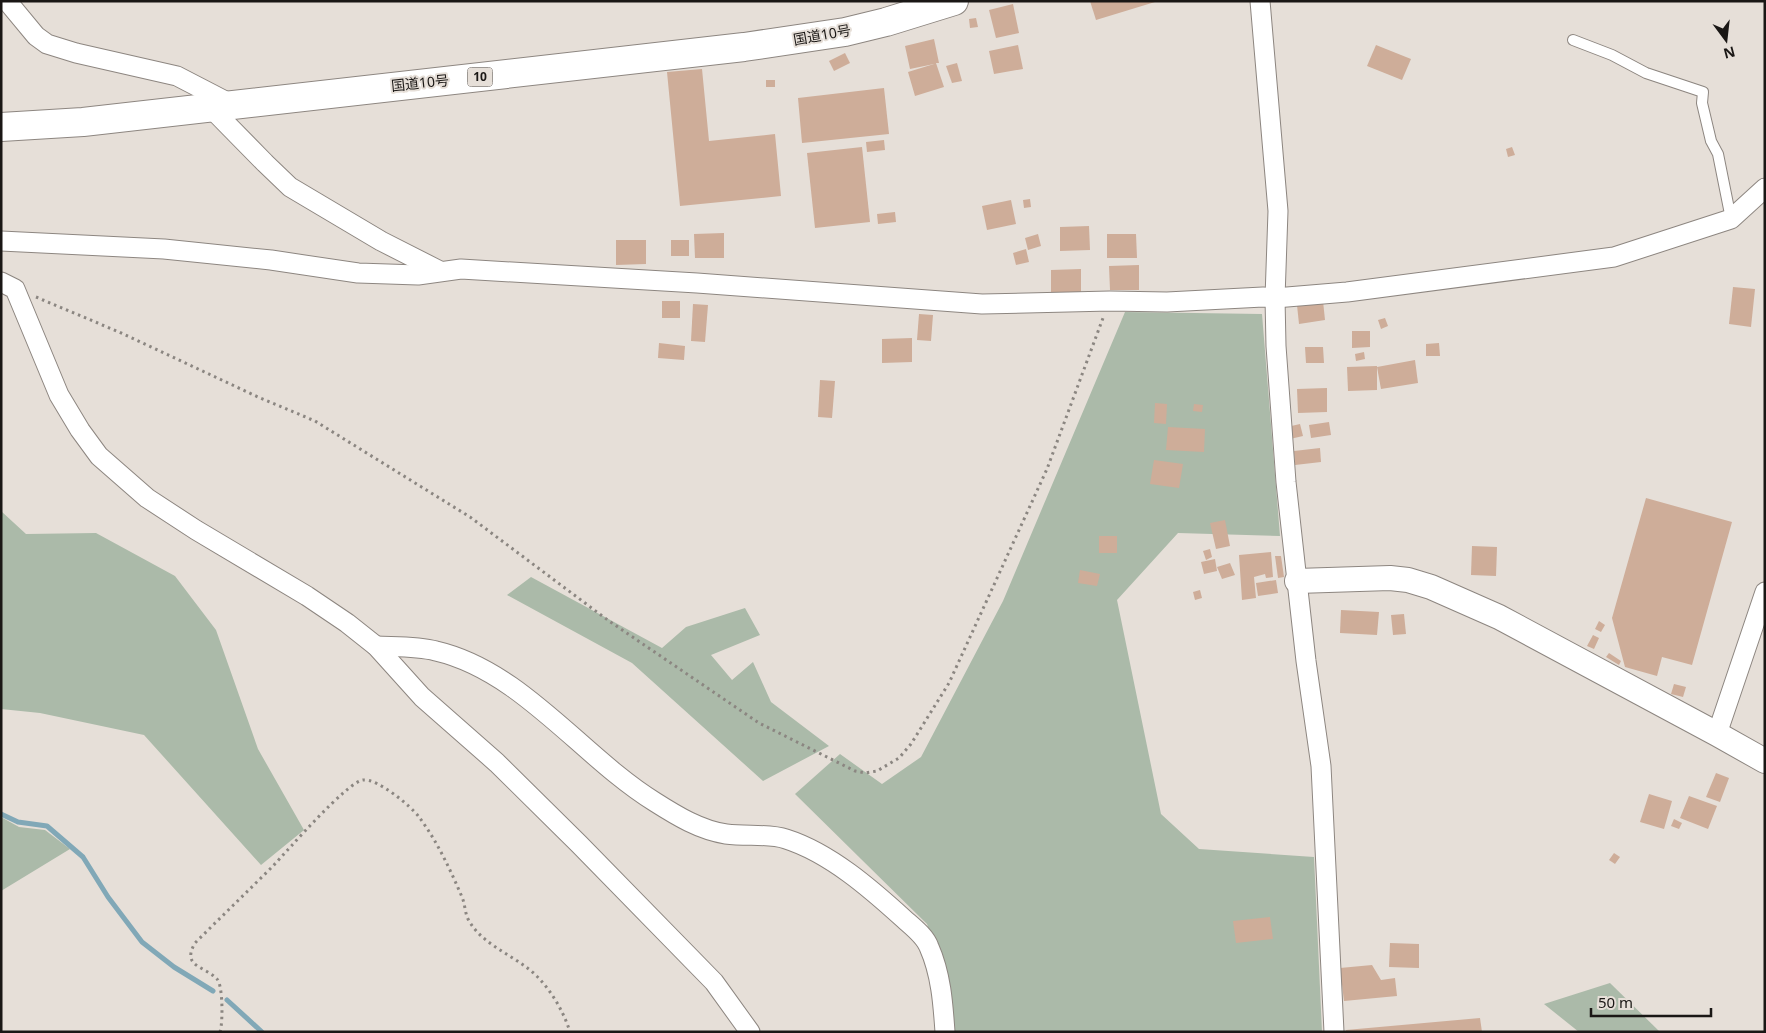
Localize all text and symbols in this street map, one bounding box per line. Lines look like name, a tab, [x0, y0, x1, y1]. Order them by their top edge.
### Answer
north arrow	[1701, 15, 1751, 65]
street label: 国道10号	[792, 20, 852, 49]
text: N	[1722, 42, 1737, 64]
road number: 10	[468, 68, 492, 86]
street label: 国道10号	[390, 70, 450, 95]
scale bar	[1591, 986, 1711, 1018]
text: 50 m	[1598, 992, 1633, 1012]

